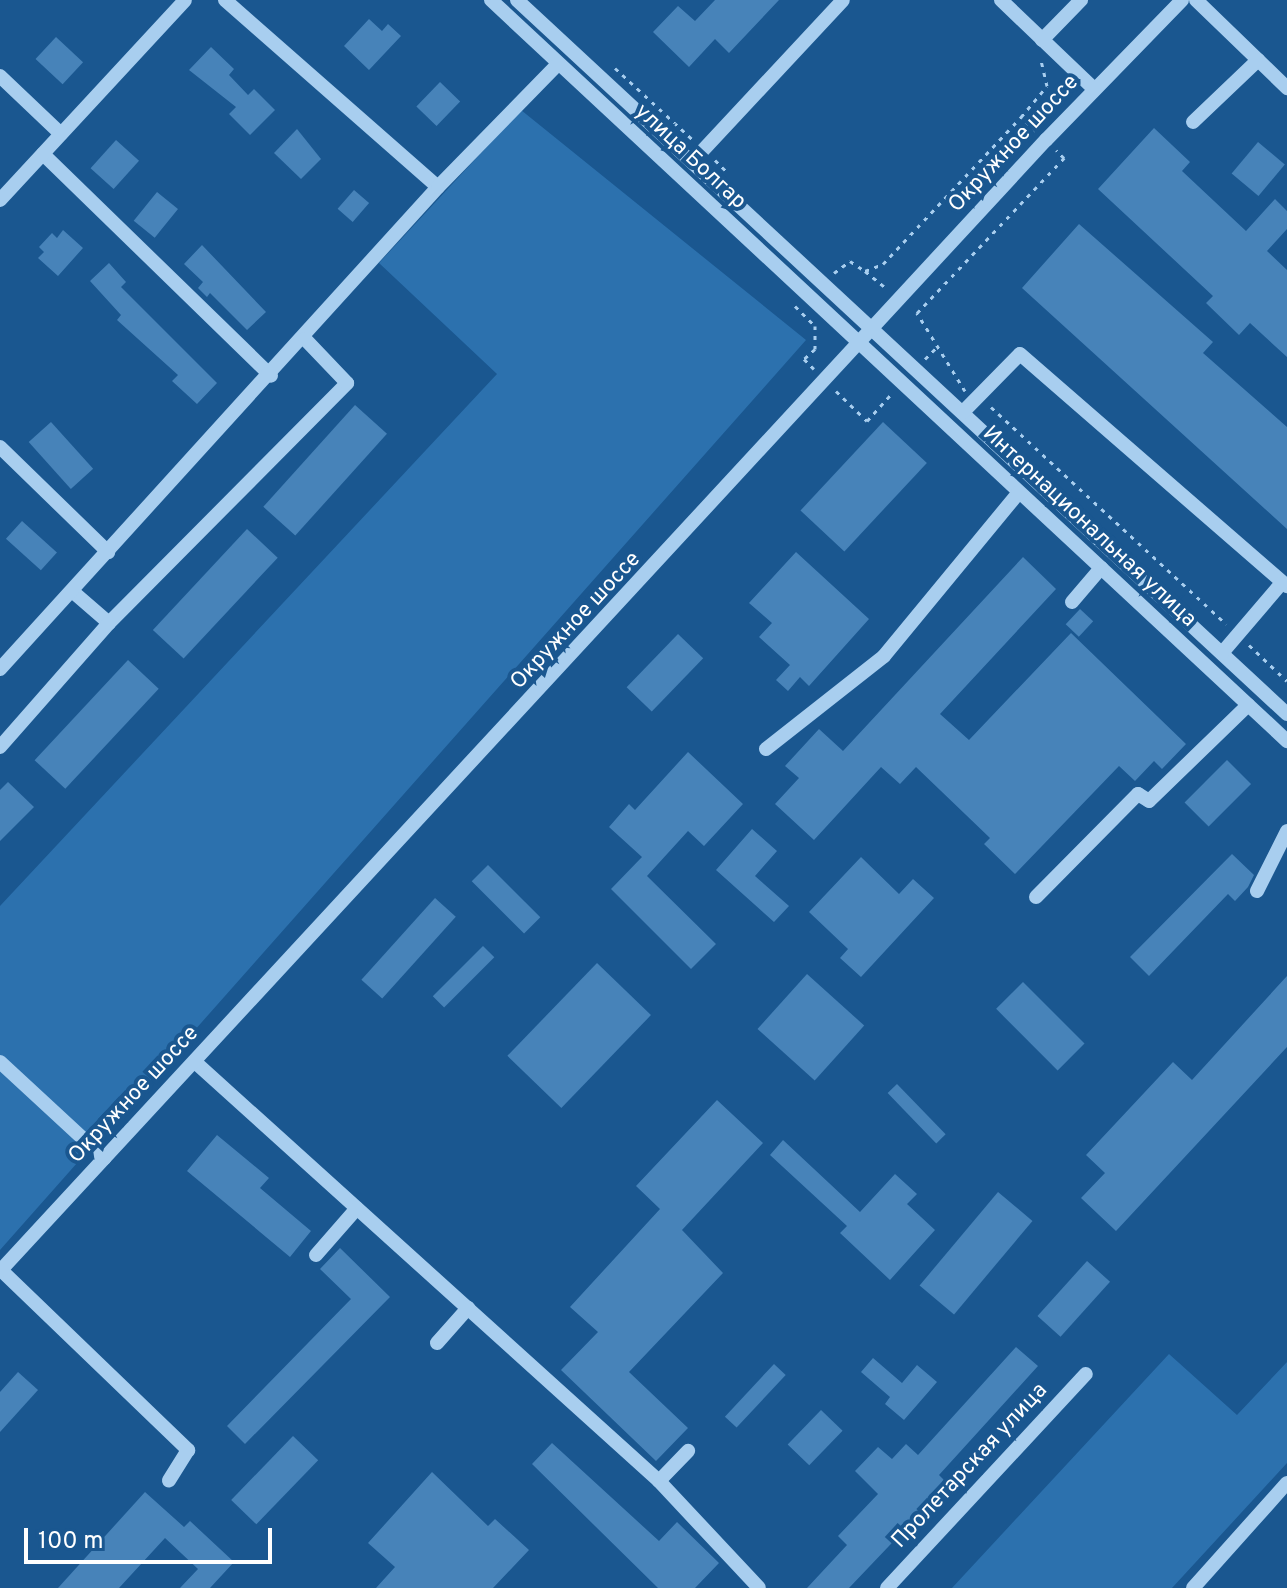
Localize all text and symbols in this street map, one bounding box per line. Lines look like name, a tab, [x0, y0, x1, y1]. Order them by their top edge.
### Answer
street label: Окружное шоссе	[943, 70, 1085, 218]
street label: улица Болгар	[629, 99, 751, 215]
street label: Интернациональная улица	[977, 421, 1201, 633]
street label: Окружное шоссе	[505, 547, 647, 695]
street label: Окружное шоссе	[63, 1021, 205, 1169]
street label: Пролетарская улица	[887, 1378, 1053, 1554]
scale bar	[28, 1512, 276, 1562]
text: 100 m	[38, 1527, 104, 1557]

